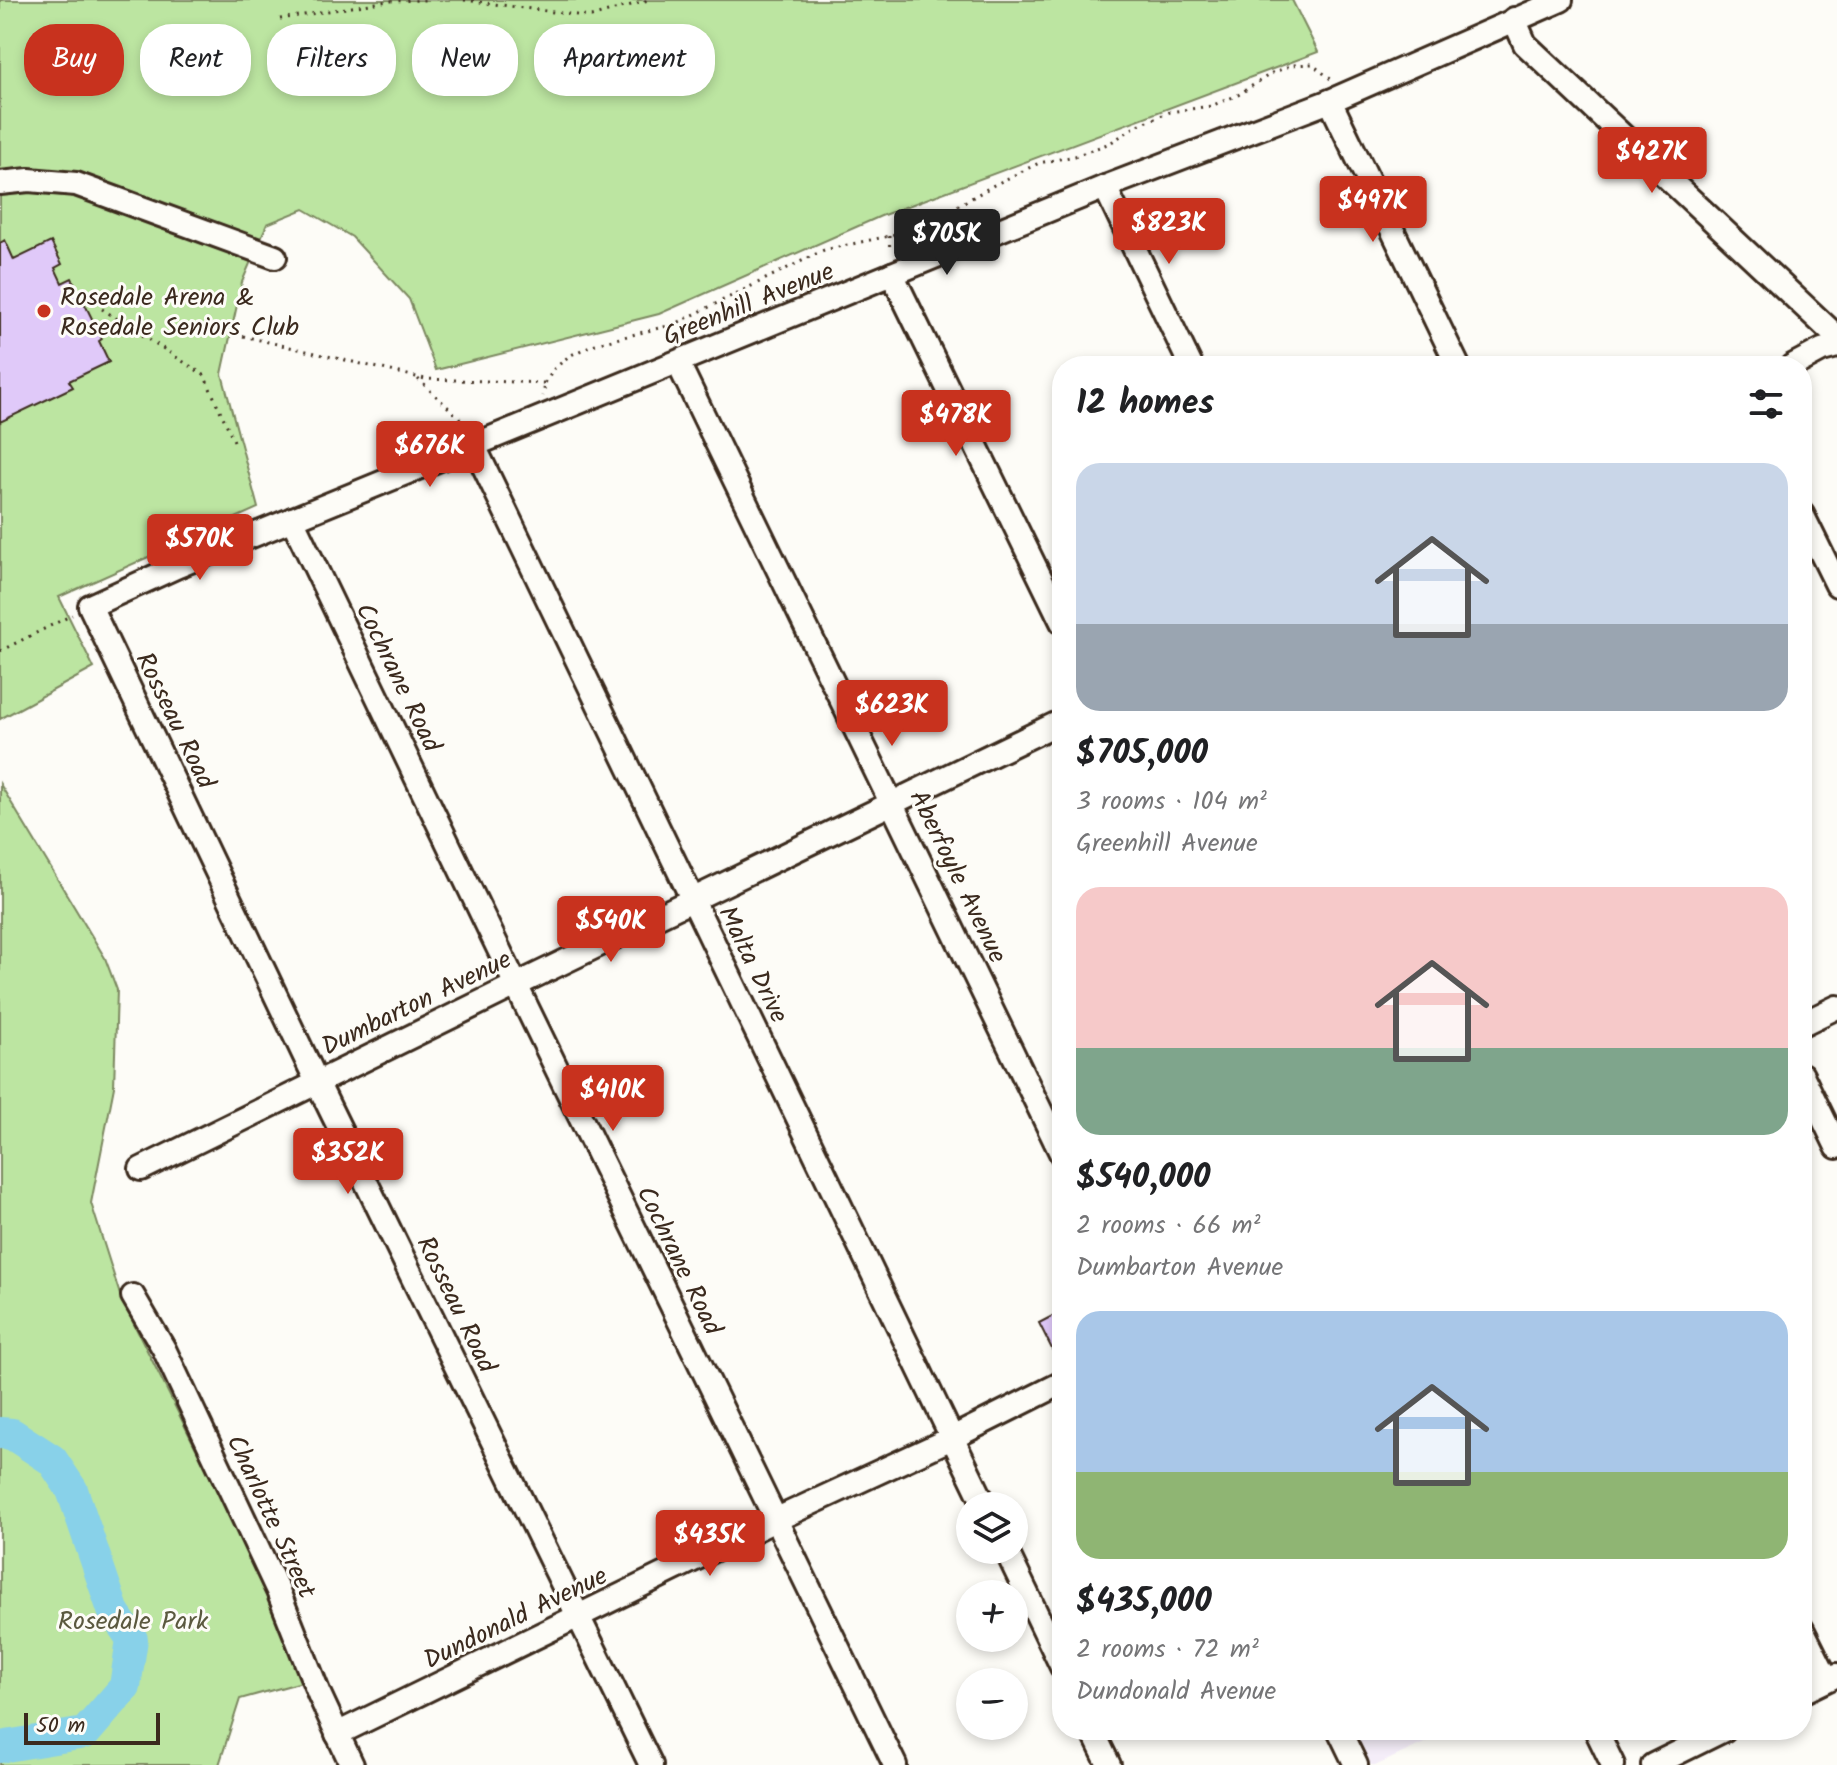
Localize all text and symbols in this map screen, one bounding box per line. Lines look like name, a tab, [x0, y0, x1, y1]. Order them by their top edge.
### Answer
chip: Buy	[24, 24, 124, 96]
chip: Rent	[140, 24, 251, 96]
chip: Filters	[267, 24, 396, 96]
chip: New	[412, 24, 518, 96]
chip: Apartment	[534, 24, 715, 96]
pin: $427K	[1596, 127, 1708, 195]
text: $427K	[1616, 132, 1688, 174]
pin: $497K	[1317, 176, 1429, 244]
text: $497K	[1338, 181, 1408, 223]
pin: $823K	[1113, 198, 1225, 266]
text: $823K	[1131, 203, 1207, 245]
pin: $705K	[891, 209, 1003, 277]
text: $705K	[912, 214, 982, 256]
street label: Greenhill Avenue	[657, 251, 841, 358]
place label: Rosedale Arena & Rosedale Seniors Club	[60, 277, 299, 349]
marker: Rosedale Arena & Rosedale Seniors Club	[35, 302, 53, 320]
text: 12 homes	[1076, 377, 1214, 431]
icon: filters	[1744, 382, 1788, 426]
pin: $478K	[900, 390, 1012, 458]
text: $478K	[920, 395, 992, 437]
pin: $676K	[374, 421, 486, 489]
text: $676K	[394, 426, 466, 468]
pin: $570K	[144, 514, 256, 582]
icon: home	[1360, 515, 1504, 659]
text: $570K	[165, 519, 235, 561]
street label: Cochrane Road	[343, 596, 452, 761]
street label: Rosseau Road	[123, 645, 226, 798]
pin: $623K	[836, 680, 948, 748]
text: $623K	[855, 685, 929, 727]
text: $705,000	[1076, 727, 1208, 781]
text: 3 rooms · 104 m²	[1076, 781, 1267, 823]
street label: Aberfoyle Avenue	[897, 783, 1018, 971]
text: Greenhill Avenue	[1076, 823, 1258, 865]
pin: $540K	[555, 896, 667, 964]
street label: Malta Drive	[706, 899, 799, 1031]
text: $540K	[575, 901, 647, 943]
street label: Dumbarton Avenue	[315, 939, 519, 1068]
icon: home	[1360, 939, 1504, 1083]
pin: $410K	[557, 1065, 669, 1133]
text: $410K	[580, 1070, 646, 1112]
pin: $352K	[292, 1128, 404, 1196]
text: $352K	[311, 1133, 385, 1175]
text: $540,000	[1076, 1151, 1211, 1205]
street label: Cochrane Road	[624, 1179, 733, 1344]
text: 2 rooms · 66 m²	[1076, 1205, 1261, 1247]
street label: Rosseau Road	[404, 1229, 507, 1382]
text: Dumbarton Avenue	[1076, 1247, 1283, 1289]
icon: home	[1360, 1363, 1504, 1507]
street label: Charlotte Street	[214, 1428, 327, 1607]
map controls	[956, 1492, 1028, 1740]
button: layers	[956, 1492, 1028, 1564]
pin: $435K	[654, 1510, 766, 1578]
text: $435K	[674, 1515, 746, 1557]
street label: Dundonald Avenue	[417, 1556, 615, 1682]
text: $435,000	[1076, 1575, 1212, 1629]
button: +	[956, 1580, 1028, 1652]
park label: Rosedale Park	[58, 1601, 209, 1643]
text: 2 rooms · 72 m²	[1076, 1629, 1259, 1671]
button: −	[956, 1668, 1028, 1740]
text: Dundonald Avenue	[1076, 1671, 1276, 1713]
scale bar	[24, 1709, 160, 1745]
text: 50 m	[36, 1709, 85, 1744]

